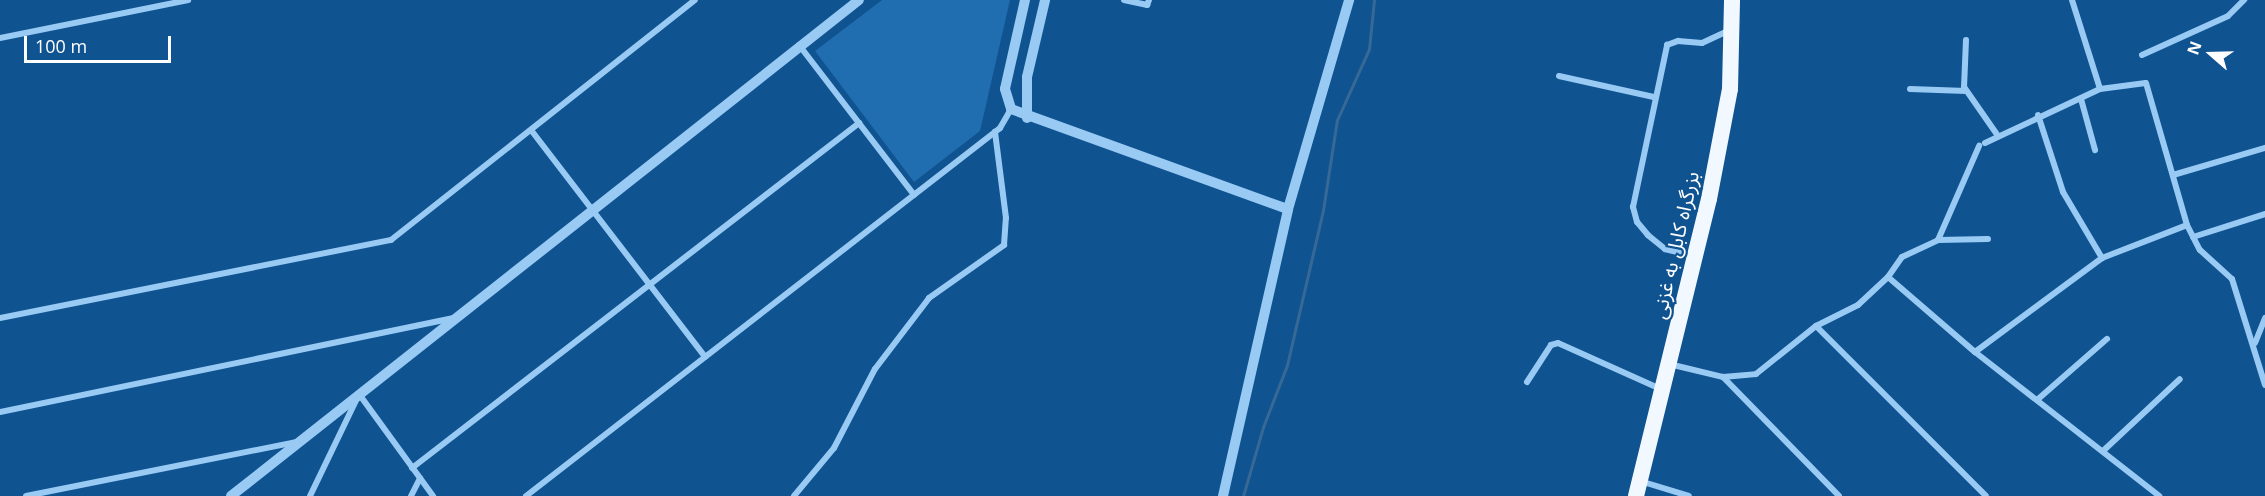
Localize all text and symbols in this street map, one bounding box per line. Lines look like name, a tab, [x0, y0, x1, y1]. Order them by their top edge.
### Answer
scale bar	[27, 24, 174, 62]
north arrow	[2181, 24, 2241, 84]
text: 100 m	[35, 34, 87, 58]
text: N	[2182, 38, 2207, 58]
street label: بزرگراه کابل به غزنی	[1646, 169, 1704, 321]

